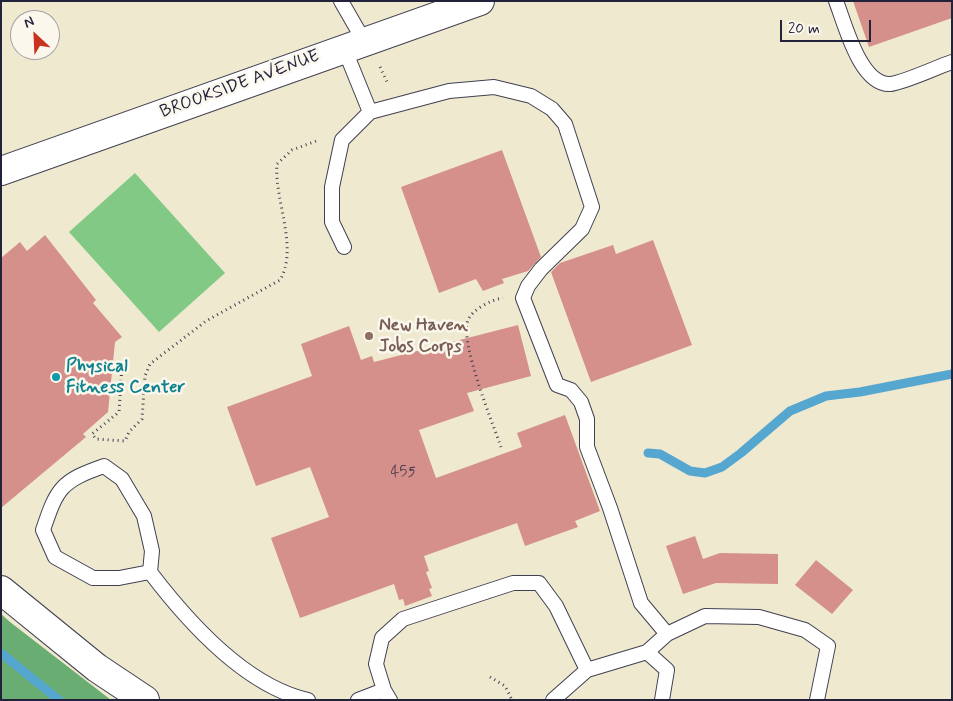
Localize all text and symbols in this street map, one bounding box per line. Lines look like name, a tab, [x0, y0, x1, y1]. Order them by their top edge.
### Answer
north arrow	[10, 10, 60, 60]
scale bar	[783, 10, 874, 42]
text: N	[21, 12, 37, 32]
text: 20 m	[788, 19, 820, 39]
street label: BROOKSIDE AVENUE	[157, 46, 323, 124]
place label: New Haven Jobs Corps	[379, 315, 468, 358]
marker: New Haven Jobs Corps	[363, 330, 375, 342]
place label: Physical Fitness Center	[66, 356, 185, 398]
marker: Physical Fitness Center	[50, 371, 62, 383]
house number: 455	[390, 464, 416, 482]

